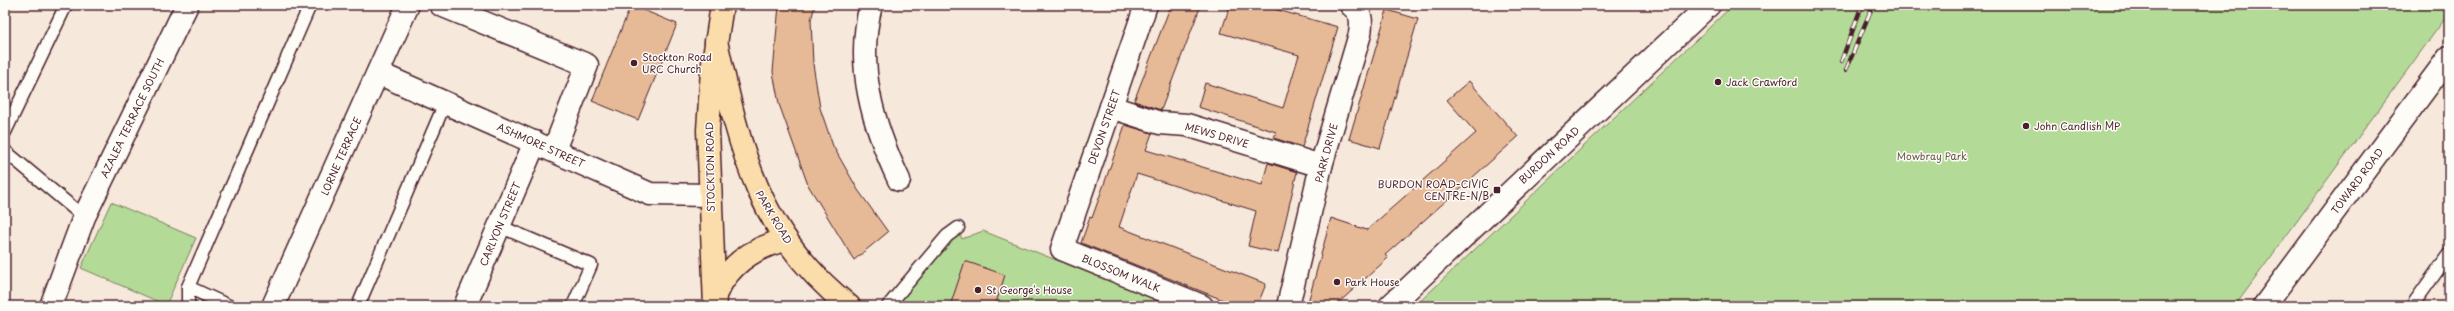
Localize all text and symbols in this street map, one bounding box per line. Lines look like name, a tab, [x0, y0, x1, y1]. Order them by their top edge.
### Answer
place label: Stockton Road URC Church	[642, 49, 712, 76]
street label: AZALEA TERRACE SOUTH	[96, 55, 167, 180]
marker: Stockton Road URC Church	[629, 58, 639, 68]
place label: Jack Crawford	[1726, 74, 1798, 89]
marker: Jack Crawford	[1713, 77, 1723, 87]
street label: DEVON STREET	[1084, 87, 1123, 166]
street label: LORNE TERRACE	[317, 114, 365, 197]
street label: ASHMORE STREET	[495, 118, 588, 171]
street label: MEWS DRIVE	[1183, 118, 1251, 151]
place label: John Candlish MP	[2034, 118, 2120, 133]
street label: PARK DRIVE	[1310, 121, 1341, 184]
marker: John Candlish MP	[2021, 121, 2031, 131]
street label: STOCKTON ROAD	[701, 122, 718, 212]
street label: BURDON ROAD	[1515, 122, 1582, 187]
street label: TOWARD ROAD	[2327, 145, 2386, 217]
park label: Mowbray Park	[1897, 148, 1967, 163]
place label: BURDON ROAD-CIVIC CENTRE-N/B	[1378, 176, 1489, 203]
street label: CARLYON STREET	[475, 179, 524, 268]
marker: BURDON ROAD-CIVIC CENTRE-N/B	[1492, 185, 1502, 195]
street label: PARK ROAD	[752, 187, 796, 247]
street label: BLOSSOM WALK	[1080, 250, 1163, 295]
place label: Park House	[1345, 274, 1400, 289]
marker: Park House	[1332, 277, 1342, 287]
place label: St George's House	[986, 282, 1073, 297]
marker: St George's House	[973, 285, 983, 295]

